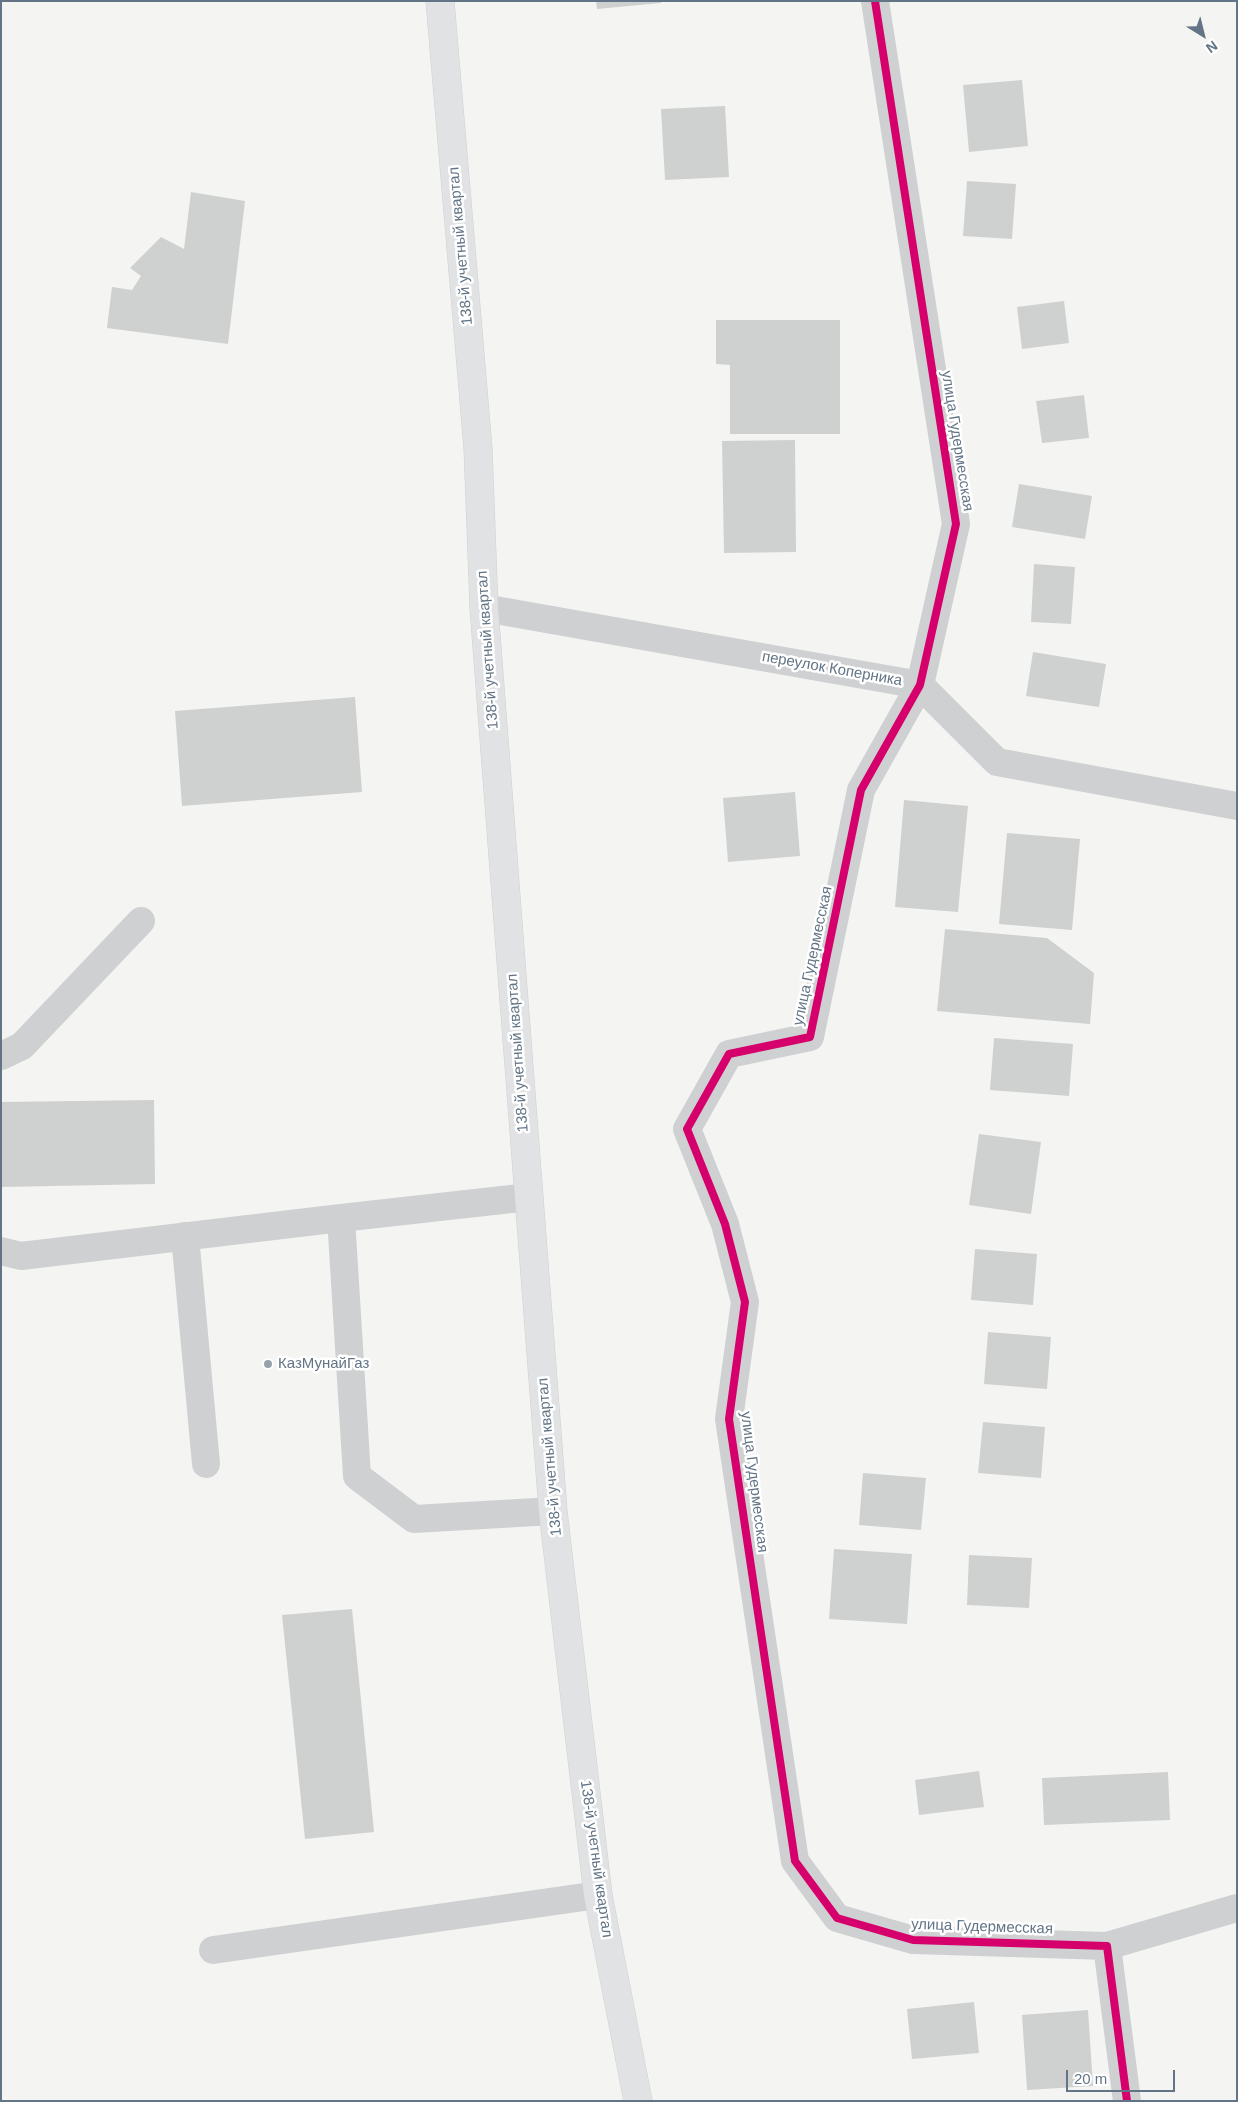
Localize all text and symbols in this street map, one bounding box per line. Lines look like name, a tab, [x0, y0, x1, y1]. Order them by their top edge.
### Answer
north arrow	[1178, 10, 1228, 60]
text: N	[1203, 38, 1221, 57]
street label: 138-й учетный квартал	[445, 166, 477, 326]
street label: улица Гудермесская	[937, 369, 977, 513]
street label: 138-й учетный квартал	[473, 570, 503, 730]
street label: переулок Коперника	[761, 648, 903, 690]
street label: улица Гудермесская	[789, 885, 837, 1027]
street label: 138-й учетный квартал	[503, 973, 533, 1133]
place label: КазМунайГаз	[278, 1355, 369, 1373]
marker: КазМунайГаз	[262, 1358, 274, 1370]
street label: 138-й учетный квартал	[534, 1377, 566, 1537]
street label: улица Гудермесская	[736, 1410, 772, 1554]
street label: 138-й учетный квартал	[576, 1779, 616, 1939]
street label: улица Гудермесская	[911, 1916, 1053, 1938]
scale bar	[1068, 2060, 1177, 2092]
text: 20 m	[1074, 2070, 1107, 2087]

